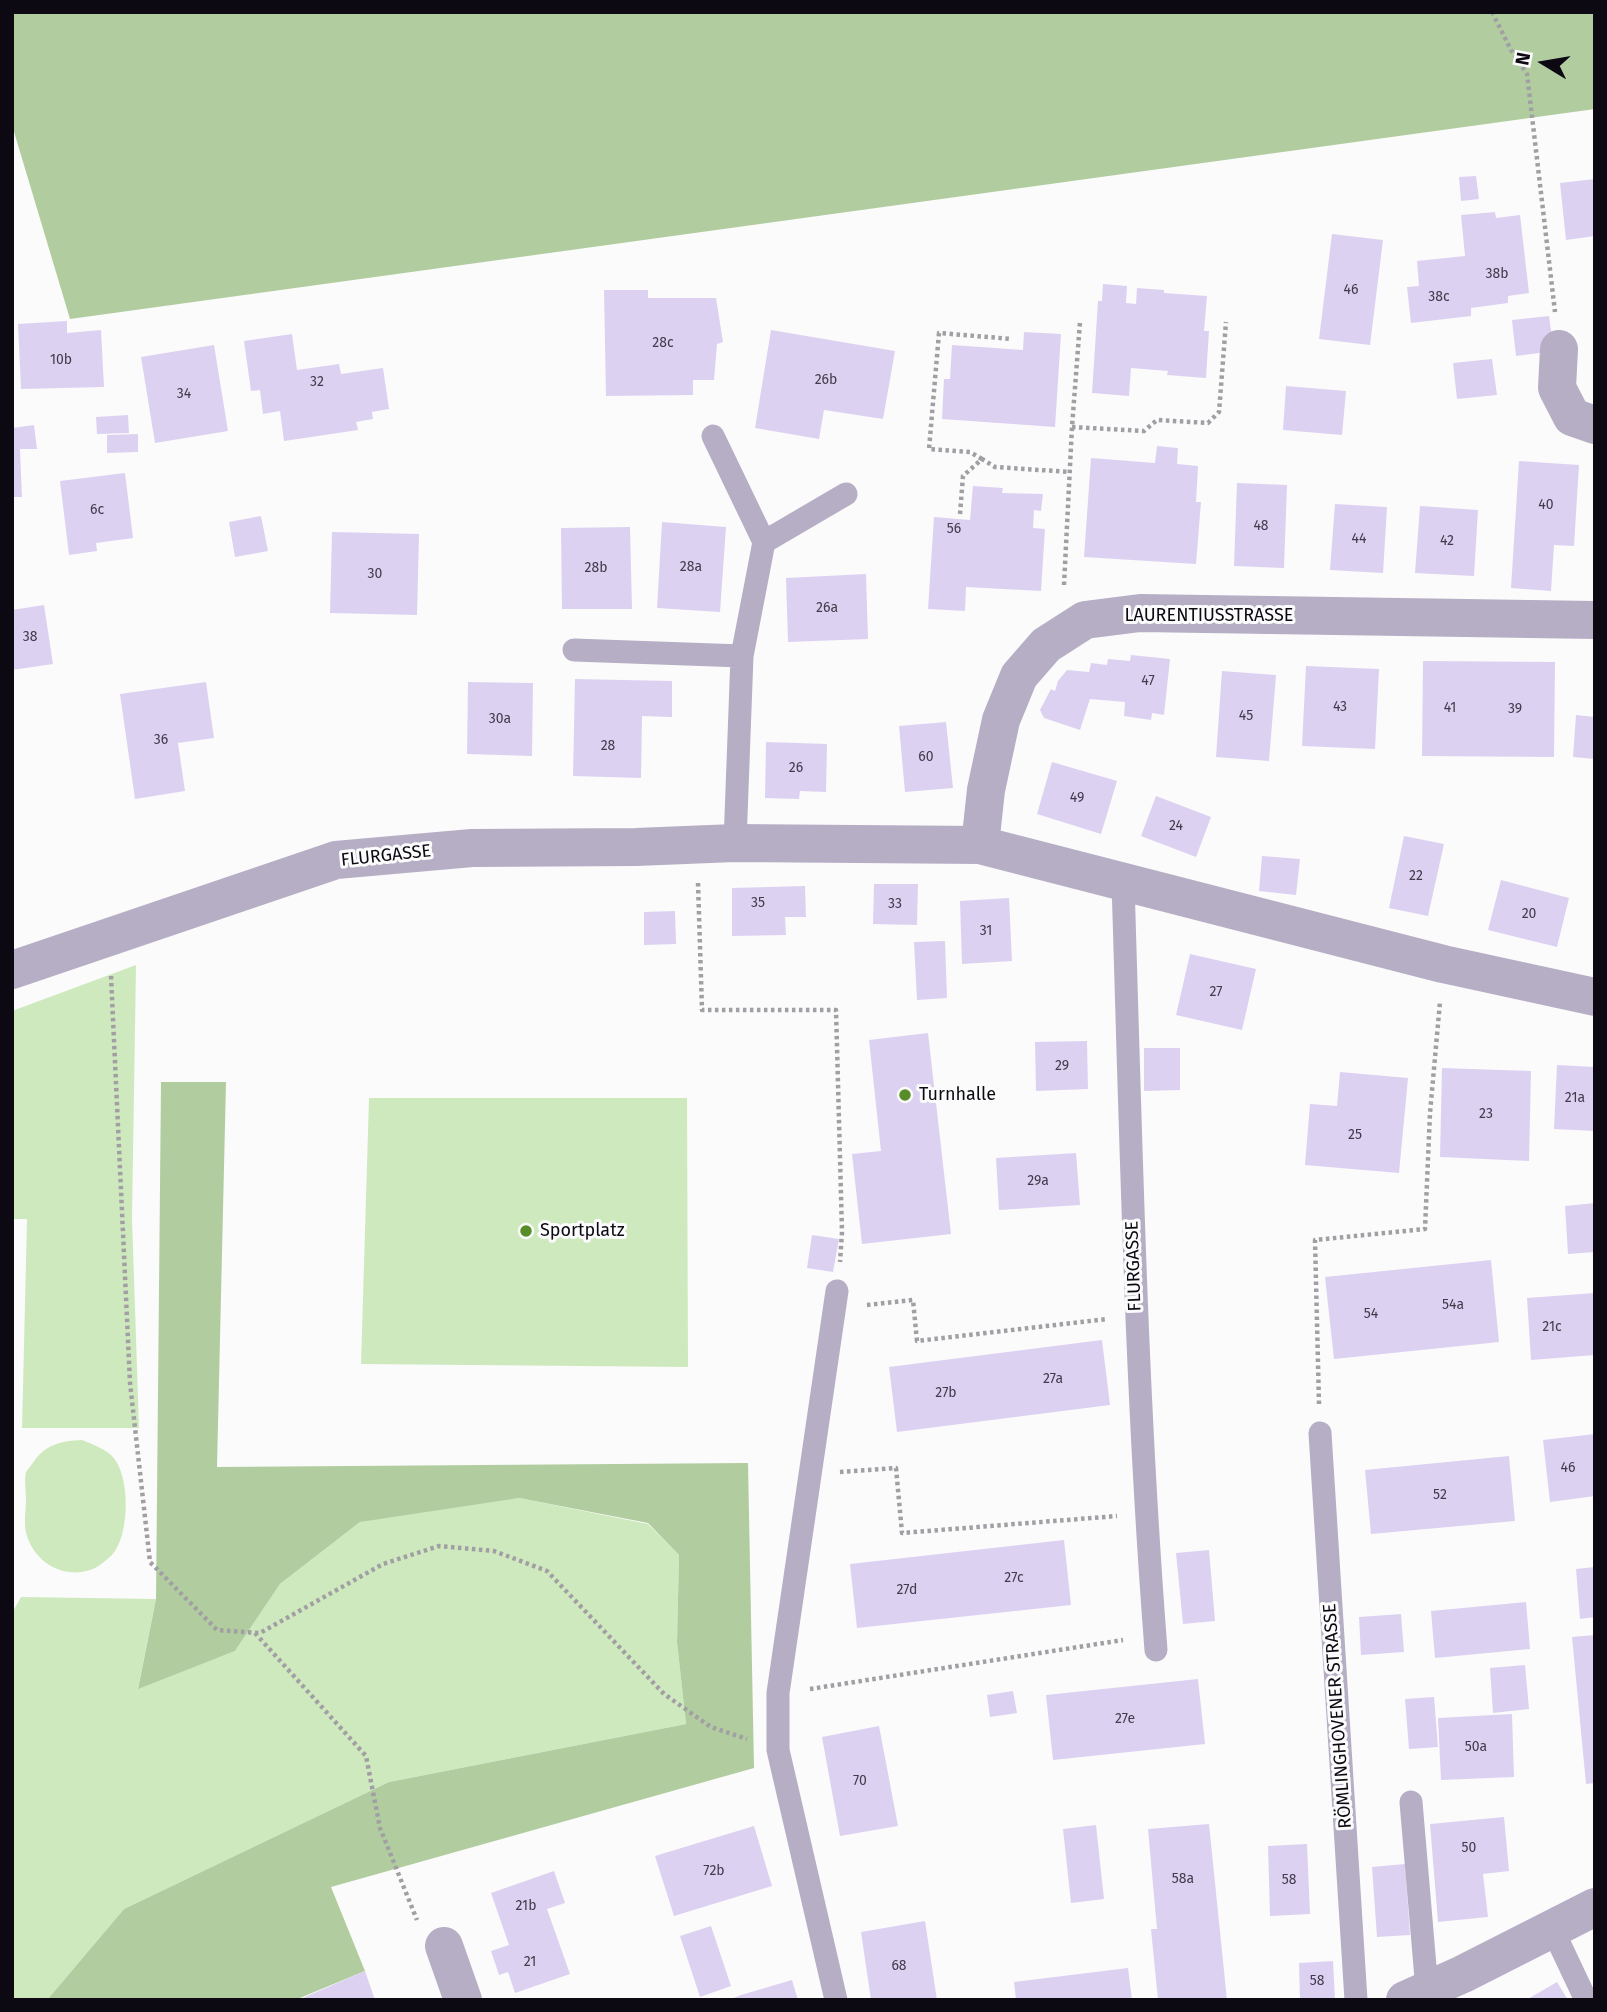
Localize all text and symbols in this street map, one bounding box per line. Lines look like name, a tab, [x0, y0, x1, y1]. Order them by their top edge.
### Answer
north arrow	[1509, 28, 1579, 98]
text: N	[1510, 51, 1535, 67]
house number: 38b	[1485, 266, 1509, 282]
house number: 46	[1344, 282, 1358, 298]
house number: 38c	[1428, 289, 1450, 305]
house number: 28c	[652, 335, 674, 351]
house number: 10b	[50, 352, 72, 368]
house number: 26b	[815, 372, 837, 388]
house number: 32	[310, 374, 324, 390]
house number: 34	[177, 386, 191, 402]
house number: 40	[1538, 497, 1554, 513]
house number: 6c	[90, 502, 104, 518]
house number: 48	[1253, 518, 1269, 534]
house number: 56	[947, 521, 961, 537]
house number: 44	[1352, 531, 1366, 547]
house number: 42	[1440, 533, 1454, 549]
house number: 28a	[680, 559, 702, 575]
house number: 28b	[585, 560, 607, 576]
house number: 30	[368, 566, 382, 582]
house number: 26a	[816, 600, 838, 616]
street label: LAURENTIUSSTRASSE	[1125, 605, 1293, 627]
house number: 38	[23, 629, 37, 645]
house number: 47	[1141, 673, 1155, 689]
house number: 43	[1333, 699, 1347, 715]
house number: 41	[1444, 700, 1456, 716]
house number: 39	[1508, 701, 1522, 717]
house number: 45	[1239, 708, 1253, 724]
house number: 30a	[489, 711, 511, 727]
house number: 36	[154, 732, 168, 748]
house number: 28	[601, 738, 615, 754]
house number: 60	[918, 749, 934, 765]
house number: 26	[789, 760, 803, 776]
house number: 49	[1070, 790, 1084, 806]
house number: 24	[1169, 818, 1183, 834]
street label: FLURGASSE	[340, 841, 432, 871]
house number: 22	[1409, 868, 1423, 884]
house number: 35	[751, 895, 765, 911]
house number: 33	[888, 896, 902, 912]
house number: 20	[1522, 906, 1536, 922]
house number: 31	[980, 923, 992, 939]
house number: 27	[1209, 984, 1223, 1000]
house number: 29	[1055, 1058, 1069, 1074]
place label: Turnhalle	[919, 1084, 996, 1106]
marker: Turnhalle	[897, 1087, 913, 1103]
house number: 21a	[1565, 1090, 1585, 1106]
house number: 23	[1479, 1106, 1493, 1122]
house number: 25	[1348, 1127, 1362, 1143]
house number: 29a	[1027, 1173, 1049, 1189]
place label: Sportplatz	[540, 1220, 624, 1242]
street label: FLURGASSE	[1122, 1220, 1146, 1312]
marker: Sportplatz	[518, 1223, 534, 1239]
house number: 54a	[1442, 1297, 1464, 1313]
house number: 54	[1364, 1306, 1378, 1322]
house number: 21c	[1542, 1319, 1562, 1335]
house number: 27a	[1043, 1371, 1063, 1387]
house number: 27b	[935, 1385, 957, 1401]
house number: 46	[1561, 1460, 1575, 1476]
house number: 52	[1433, 1487, 1447, 1503]
house number: 27c	[1004, 1570, 1024, 1586]
house number: 27d	[897, 1582, 917, 1598]
street label: RÖMLINGHOVENER STRASSE	[1319, 1603, 1357, 1829]
house number: 27e	[1115, 1711, 1135, 1727]
house number: 50a	[1465, 1739, 1487, 1755]
house number: 70	[853, 1773, 867, 1789]
house number: 50	[1462, 1840, 1476, 1856]
house number: 72b	[703, 1863, 725, 1879]
house number: 58a	[1172, 1871, 1194, 1887]
house number: 58	[1282, 1872, 1296, 1888]
house number: 21b	[516, 1898, 536, 1914]
house number: 21	[524, 1954, 536, 1970]
house number: 68	[891, 1958, 907, 1974]
house number: 58	[1310, 1973, 1324, 1989]

